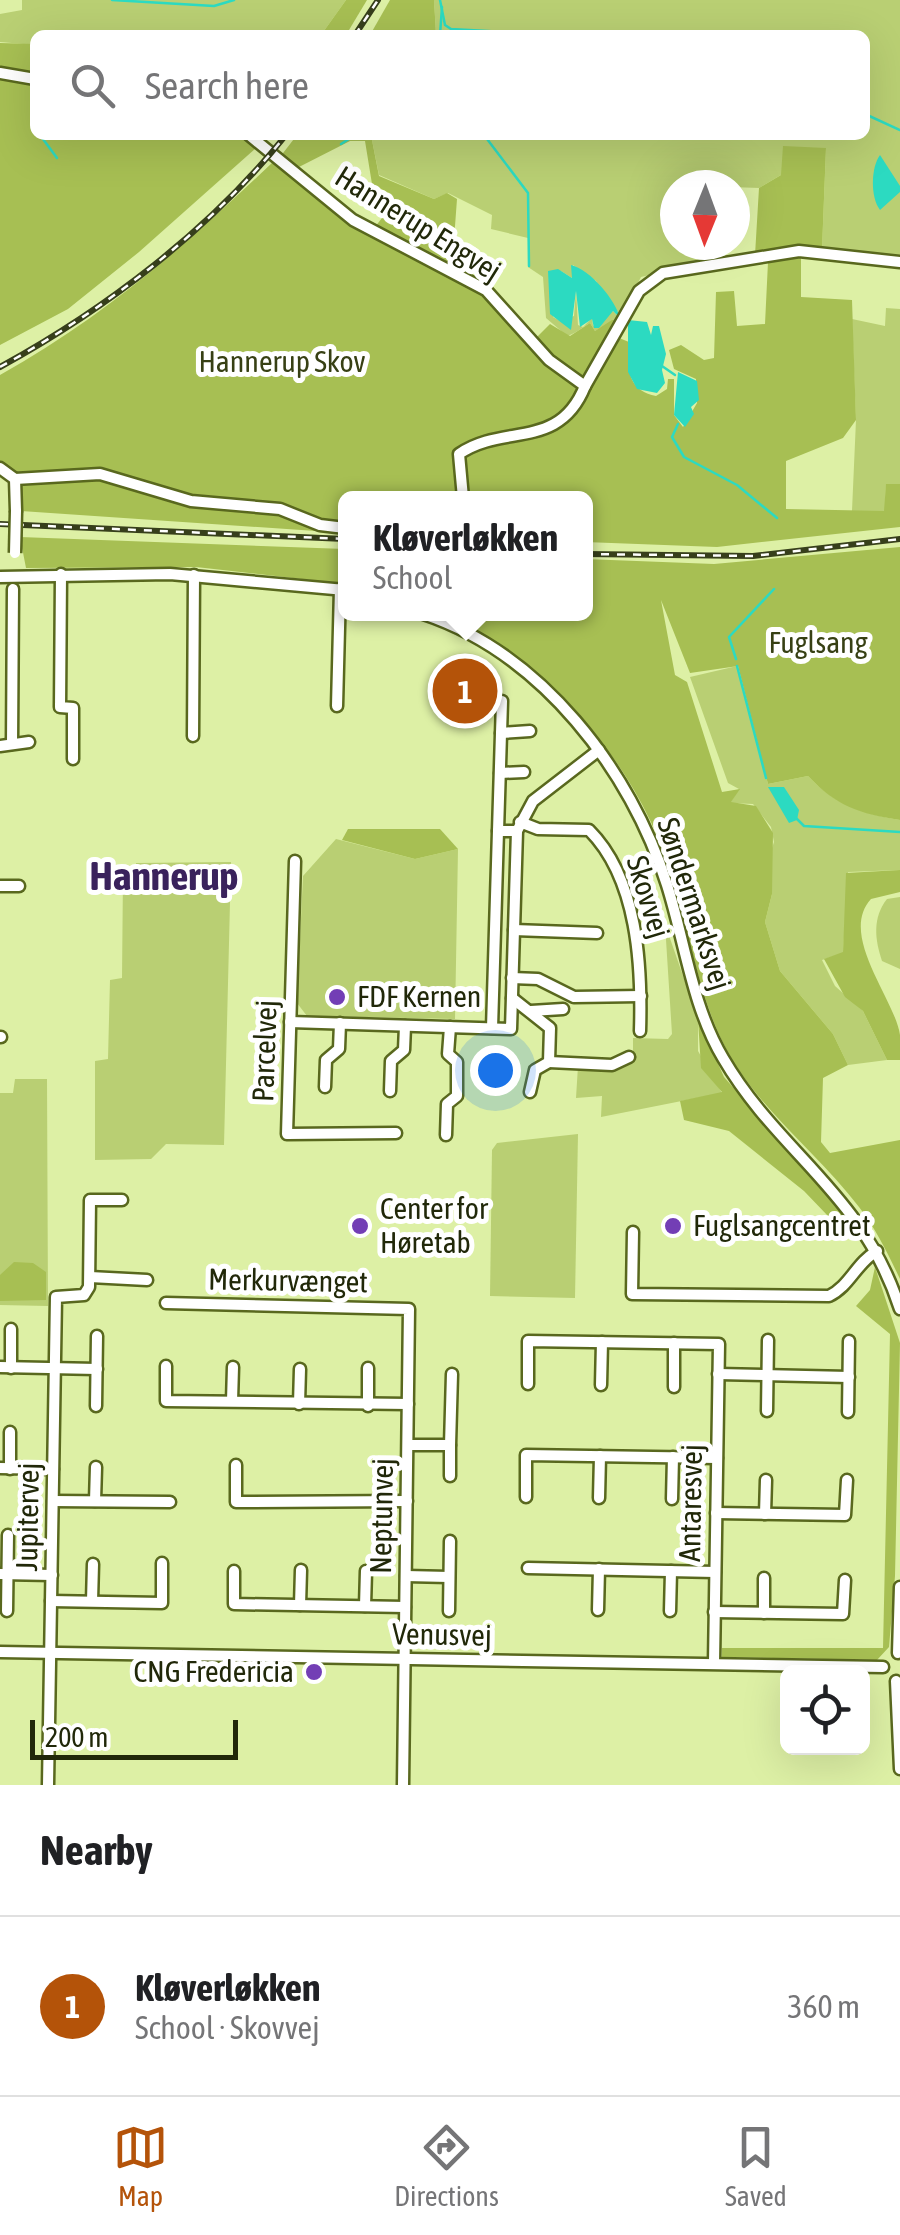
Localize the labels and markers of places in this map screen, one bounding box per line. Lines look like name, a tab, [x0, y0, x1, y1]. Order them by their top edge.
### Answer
pin: 1	[432, 654, 498, 728]
place label: FDF Kernen	[357, 979, 481, 1013]
marker: FDF Kernen	[326, 986, 348, 1008]
place label: Center for Høretab	[380, 1191, 489, 1259]
place label: Fuglsangcentret	[693, 1208, 871, 1242]
marker: Center for Høretab	[349, 1215, 371, 1237]
marker: Fuglsangcentret	[662, 1215, 684, 1237]
place label: CNG Fredericia	[133, 1654, 294, 1688]
marker: CNG Fredericia	[303, 1661, 325, 1683]

